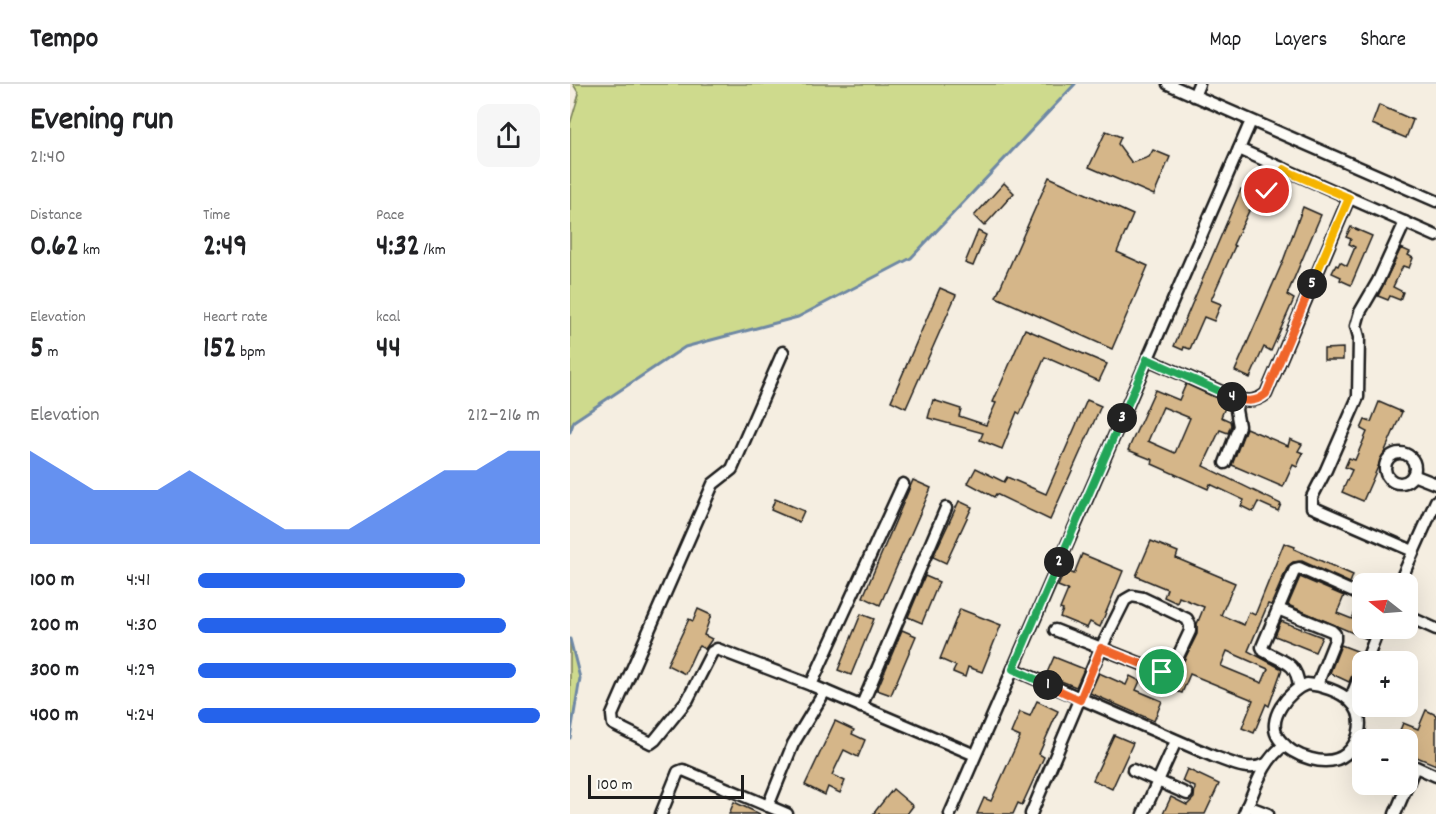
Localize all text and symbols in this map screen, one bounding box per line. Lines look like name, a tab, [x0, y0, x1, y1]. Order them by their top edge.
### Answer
text: Tempo	[30, 21, 98, 61]
text: Map	[1210, 26, 1241, 56]
text: Layers	[1274, 26, 1327, 56]
text: Share	[1360, 26, 1406, 56]
text: Evening run	[30, 98, 174, 145]
button: share	[477, 104, 540, 167]
text: 21:40	[30, 144, 66, 172]
pin	[1241, 165, 1292, 216]
icon: check	[1250, 174, 1283, 207]
text: Distance	[30, 204, 82, 227]
text: Time	[203, 204, 230, 227]
text: Pace	[376, 204, 404, 227]
text: 0.62	[30, 227, 79, 270]
text: 2:49	[203, 227, 247, 270]
text: 4:32	[376, 227, 420, 270]
text: km	[79, 239, 100, 262]
text: /km	[420, 239, 446, 262]
pin: 5	[1297, 269, 1327, 299]
text: 5	[1308, 272, 1316, 295]
text: Elevation	[30, 306, 86, 329]
text: Heart rate	[203, 306, 268, 329]
text: kcal	[376, 306, 400, 329]
text: 5	[30, 329, 44, 372]
text: 152	[203, 329, 237, 372]
text: 44	[376, 329, 401, 372]
text: m	[44, 341, 59, 364]
text: bpm	[237, 341, 266, 364]
pin: 4	[1217, 382, 1247, 412]
text: 4	[1229, 385, 1235, 408]
text: Elevation	[30, 402, 100, 430]
text: 212–216 m	[467, 402, 540, 430]
pin: 3	[1107, 403, 1137, 433]
text: 3	[1118, 406, 1126, 429]
pin: 2	[1044, 547, 1074, 577]
text: 2	[1056, 550, 1063, 573]
text: 100 m	[30, 567, 75, 595]
text: 4:41	[126, 567, 150, 595]
north arrow	[1352, 573, 1418, 639]
map controls	[1352, 573, 1418, 795]
text: 200 m	[30, 612, 79, 640]
text: 4:30	[126, 612, 157, 640]
pin	[1136, 646, 1187, 697]
button: +	[1352, 651, 1418, 717]
icon: arrive	[1145, 655, 1178, 688]
text: 300 m	[30, 657, 79, 685]
text: 4:29	[126, 657, 156, 685]
pin: 1	[1033, 670, 1063, 700]
text: 1	[1046, 673, 1050, 696]
text: 400 m	[30, 702, 78, 730]
text: 4:24	[126, 702, 155, 730]
button: −	[1352, 729, 1418, 795]
scale bar	[588, 772, 744, 800]
text: 100 m	[597, 774, 633, 797]

